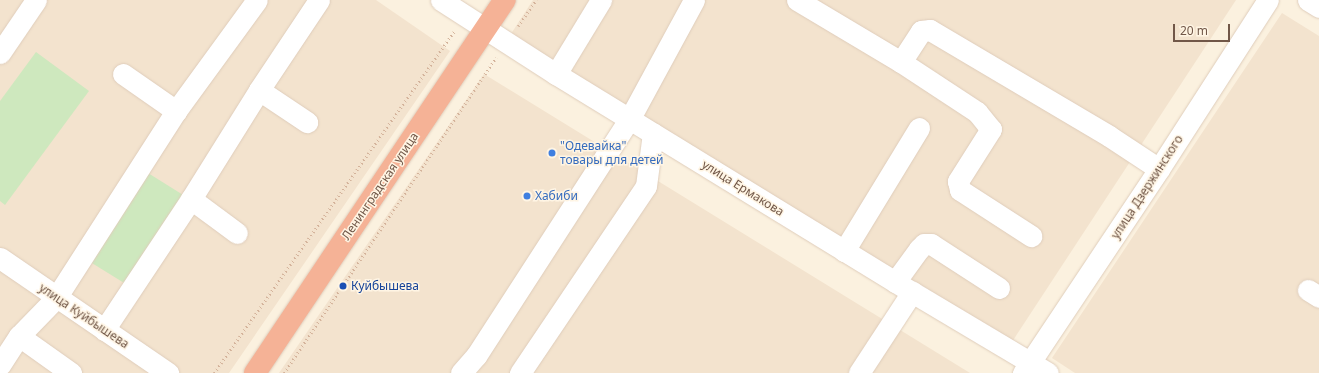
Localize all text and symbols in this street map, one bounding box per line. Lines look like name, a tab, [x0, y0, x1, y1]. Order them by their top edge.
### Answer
scale bar	[1175, 16, 1232, 42]
text: 20 m	[1180, 22, 1208, 39]
street label: Ленинградская улица	[339, 130, 421, 242]
street label: улица Дзержинского	[1108, 132, 1186, 242]
place label: "Одевайка" товары для детей	[560, 139, 664, 167]
marker: "Одевайка" товары для детей	[547, 148, 557, 158]
street label: улица Ермакова	[699, 157, 787, 219]
place label: Хабиби	[535, 189, 578, 203]
marker: Хабиби	[522, 191, 532, 201]
place label: Куйбышева	[351, 279, 419, 293]
street label: улица Куйбышева	[36, 281, 132, 351]
marker: Куйбышева	[338, 281, 348, 291]

